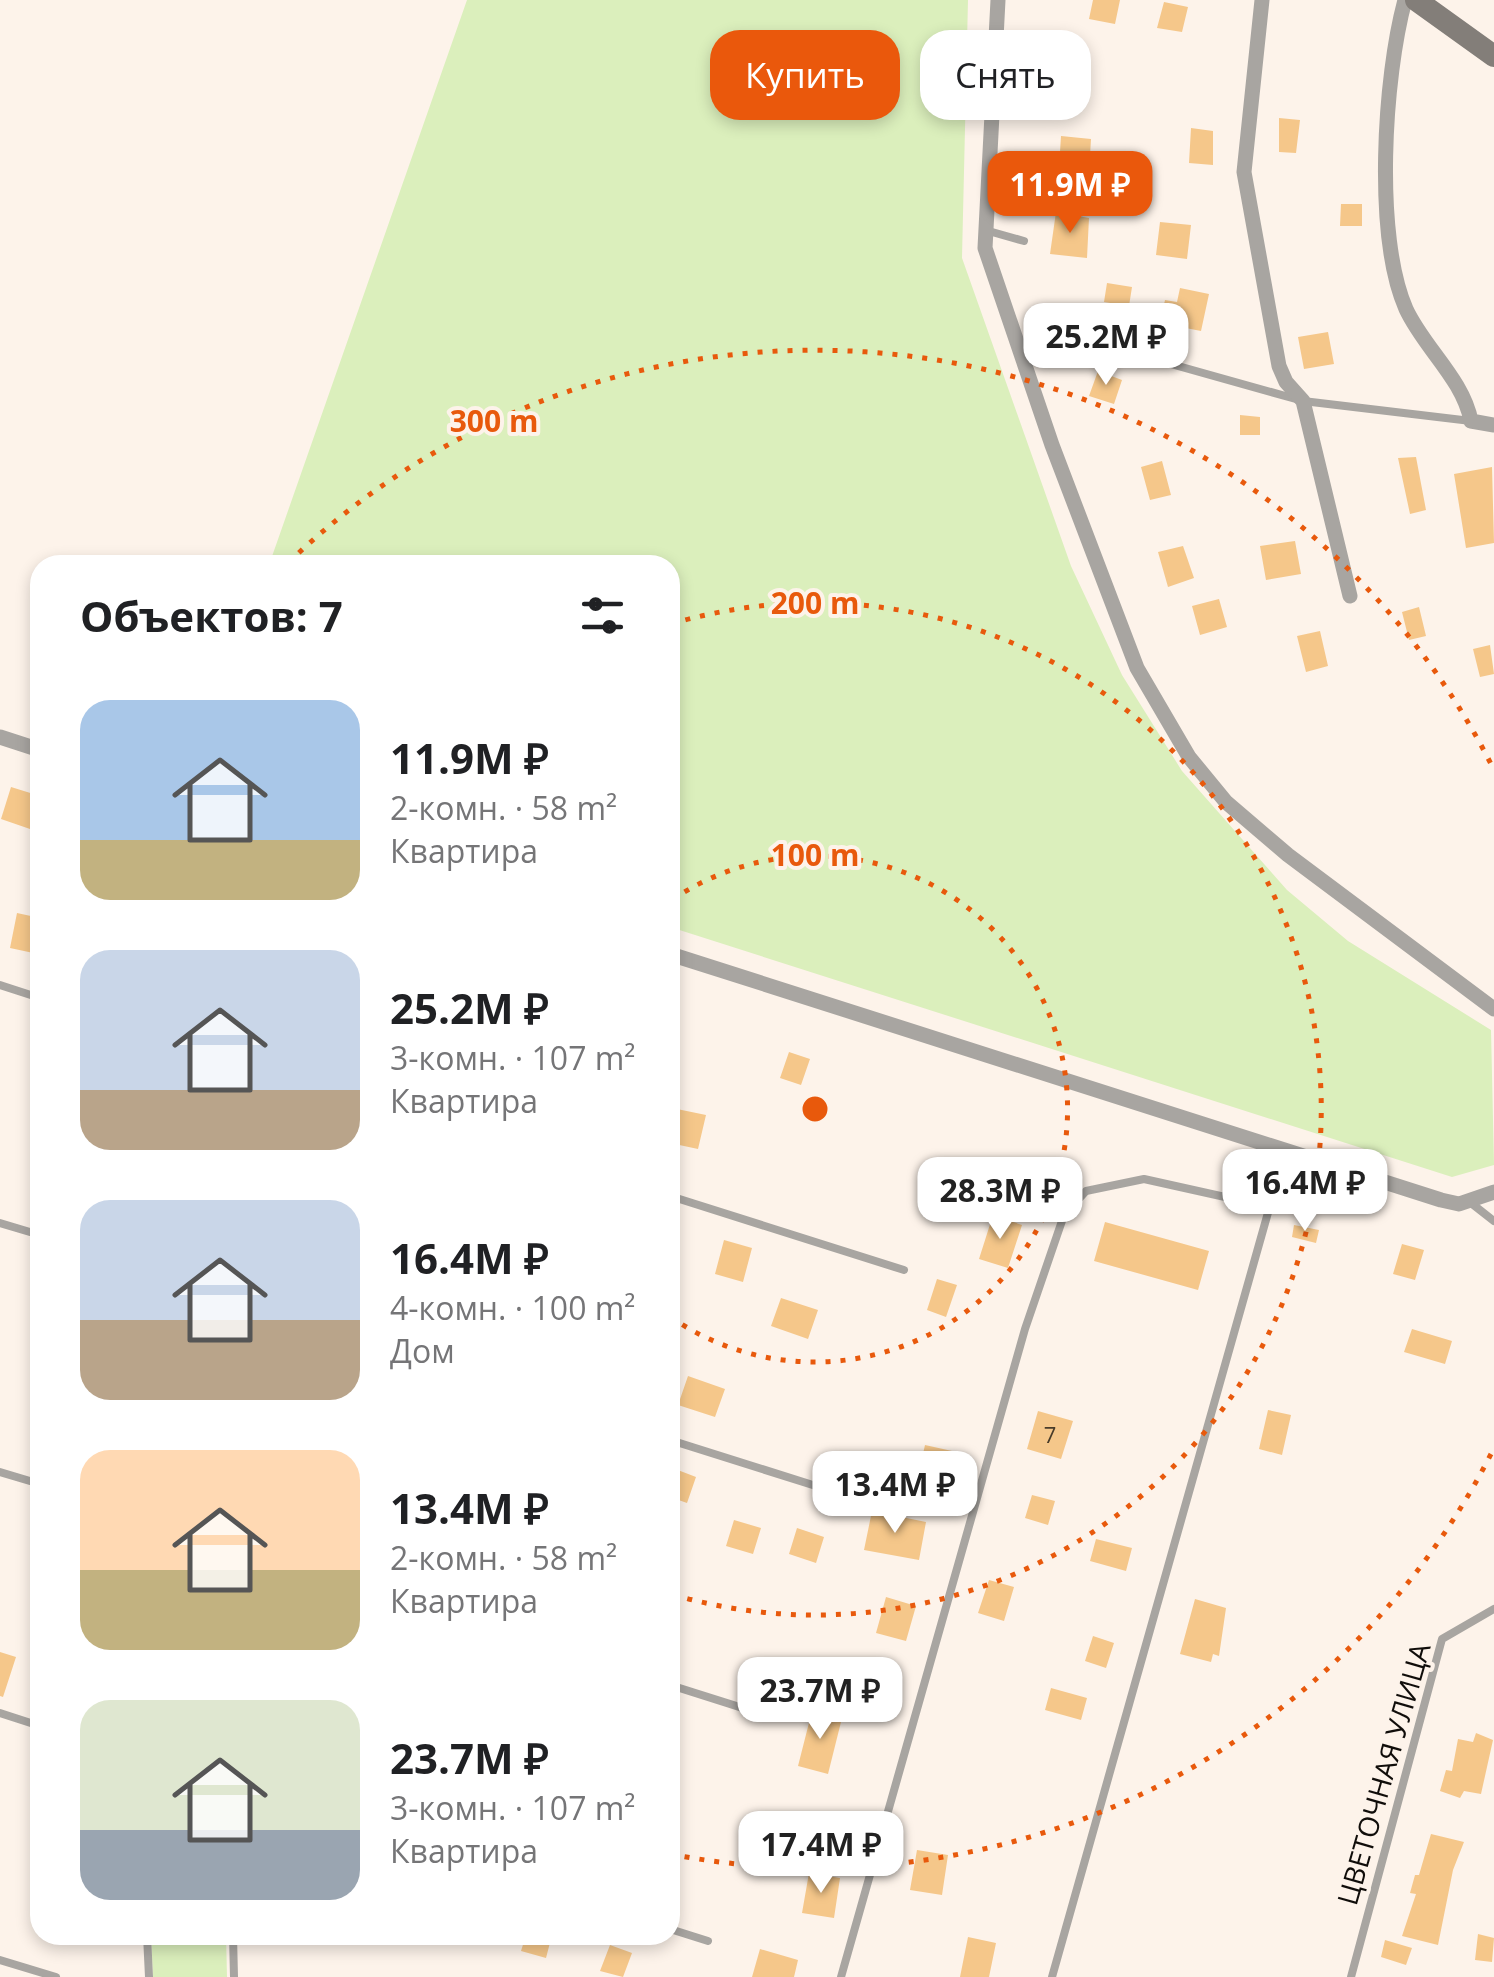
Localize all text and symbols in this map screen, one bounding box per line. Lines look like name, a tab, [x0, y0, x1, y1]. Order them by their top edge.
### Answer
chip: Купить	[710, 30, 900, 120]
chip: Снять	[920, 30, 1091, 120]
pin: 11.9M ₽	[978, 151, 1162, 236]
text: 11.9M ₽	[1009, 162, 1131, 205]
pin: 25.2M ₽	[1014, 303, 1198, 388]
text: 25.2M ₽	[1045, 314, 1167, 357]
text: 300 m	[450, 400, 538, 441]
text: 200 m	[771, 582, 859, 623]
text: Объектов: 7	[80, 587, 343, 644]
icon: filters	[575, 588, 630, 643]
text: 11.9M ₽	[390, 729, 549, 786]
icon: home	[160, 740, 280, 860]
text: 2-комн. · 58 m²	[390, 786, 617, 829]
text: Квартира	[390, 829, 538, 872]
text: 100 m	[771, 834, 859, 875]
text: 25.2M ₽	[390, 979, 549, 1036]
icon: home	[160, 990, 280, 1110]
text: 3-комн. · 107 m²	[390, 1036, 635, 1079]
text: Квартира	[390, 1079, 538, 1122]
centre of rings	[797, 1091, 833, 1127]
pin: 16.4M ₽	[1213, 1149, 1397, 1234]
pin: 28.3M ₽	[908, 1157, 1092, 1242]
text: 16.4M ₽	[1244, 1160, 1366, 1203]
text: 28.3M ₽	[939, 1168, 1061, 1211]
text: 16.4M ₽	[390, 1229, 549, 1286]
icon: home	[160, 1240, 280, 1360]
text: 4-комн. · 100 m²	[390, 1286, 635, 1329]
text: Дом	[390, 1329, 455, 1372]
house number: 7	[1044, 1419, 1056, 1449]
pin: 13.4M ₽	[803, 1451, 987, 1536]
text: 13.4M ₽	[834, 1462, 956, 1505]
text: 13.4M ₽	[390, 1479, 549, 1536]
icon: home	[160, 1490, 280, 1610]
text: 2-комн. · 58 m²	[390, 1536, 617, 1579]
text: Квартира	[390, 1579, 538, 1622]
street label: ЦВЕТОЧНАЯ УЛИЦА	[1327, 1638, 1439, 1909]
pin: 23.7M ₽	[728, 1657, 912, 1742]
text: 23.7M ₽	[759, 1668, 881, 1711]
text: 23.7M ₽	[390, 1729, 549, 1786]
icon: home	[160, 1740, 280, 1860]
text: 3-комн. · 107 m²	[390, 1786, 635, 1829]
pin: 17.4M ₽	[729, 1811, 913, 1896]
text: 17.4M ₽	[760, 1822, 882, 1865]
text: Квартира	[390, 1829, 538, 1872]

